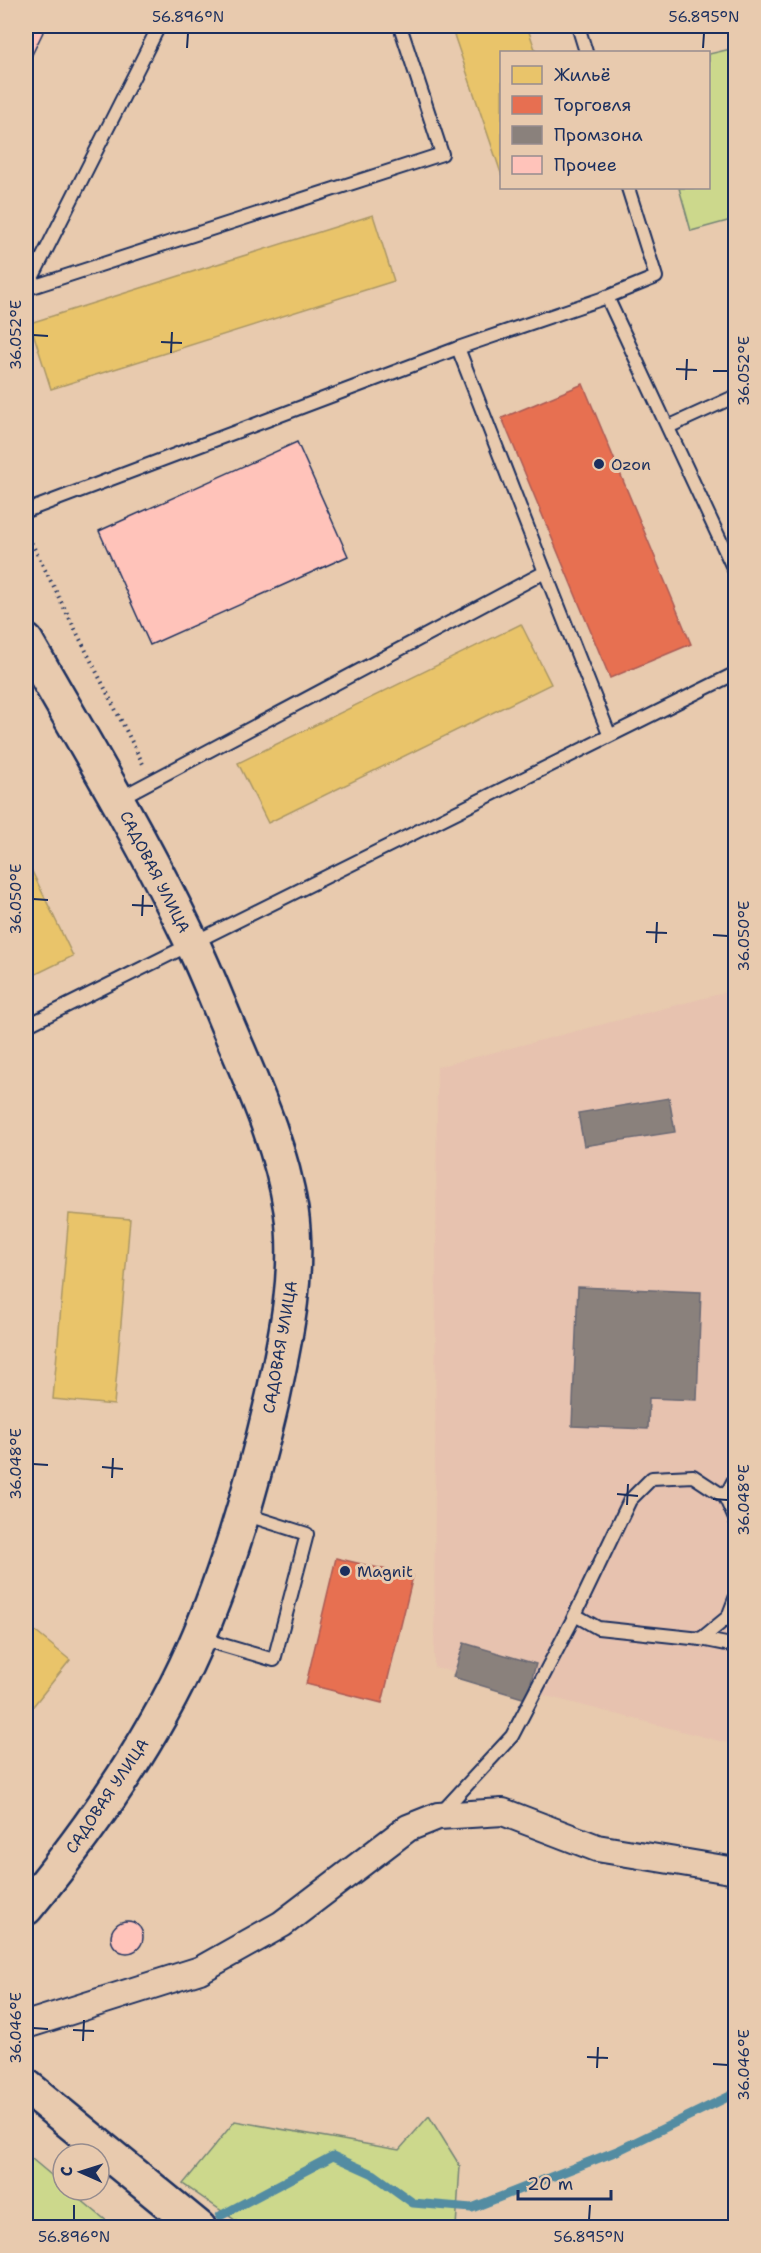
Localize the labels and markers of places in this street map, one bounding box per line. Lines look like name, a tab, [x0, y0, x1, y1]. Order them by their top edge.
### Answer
place label: Ozon	[611, 454, 651, 475]
marker: Ozon	[592, 457, 606, 471]
place label: Magnit	[357, 1561, 413, 1582]
marker: Magnit	[338, 1564, 352, 1578]

